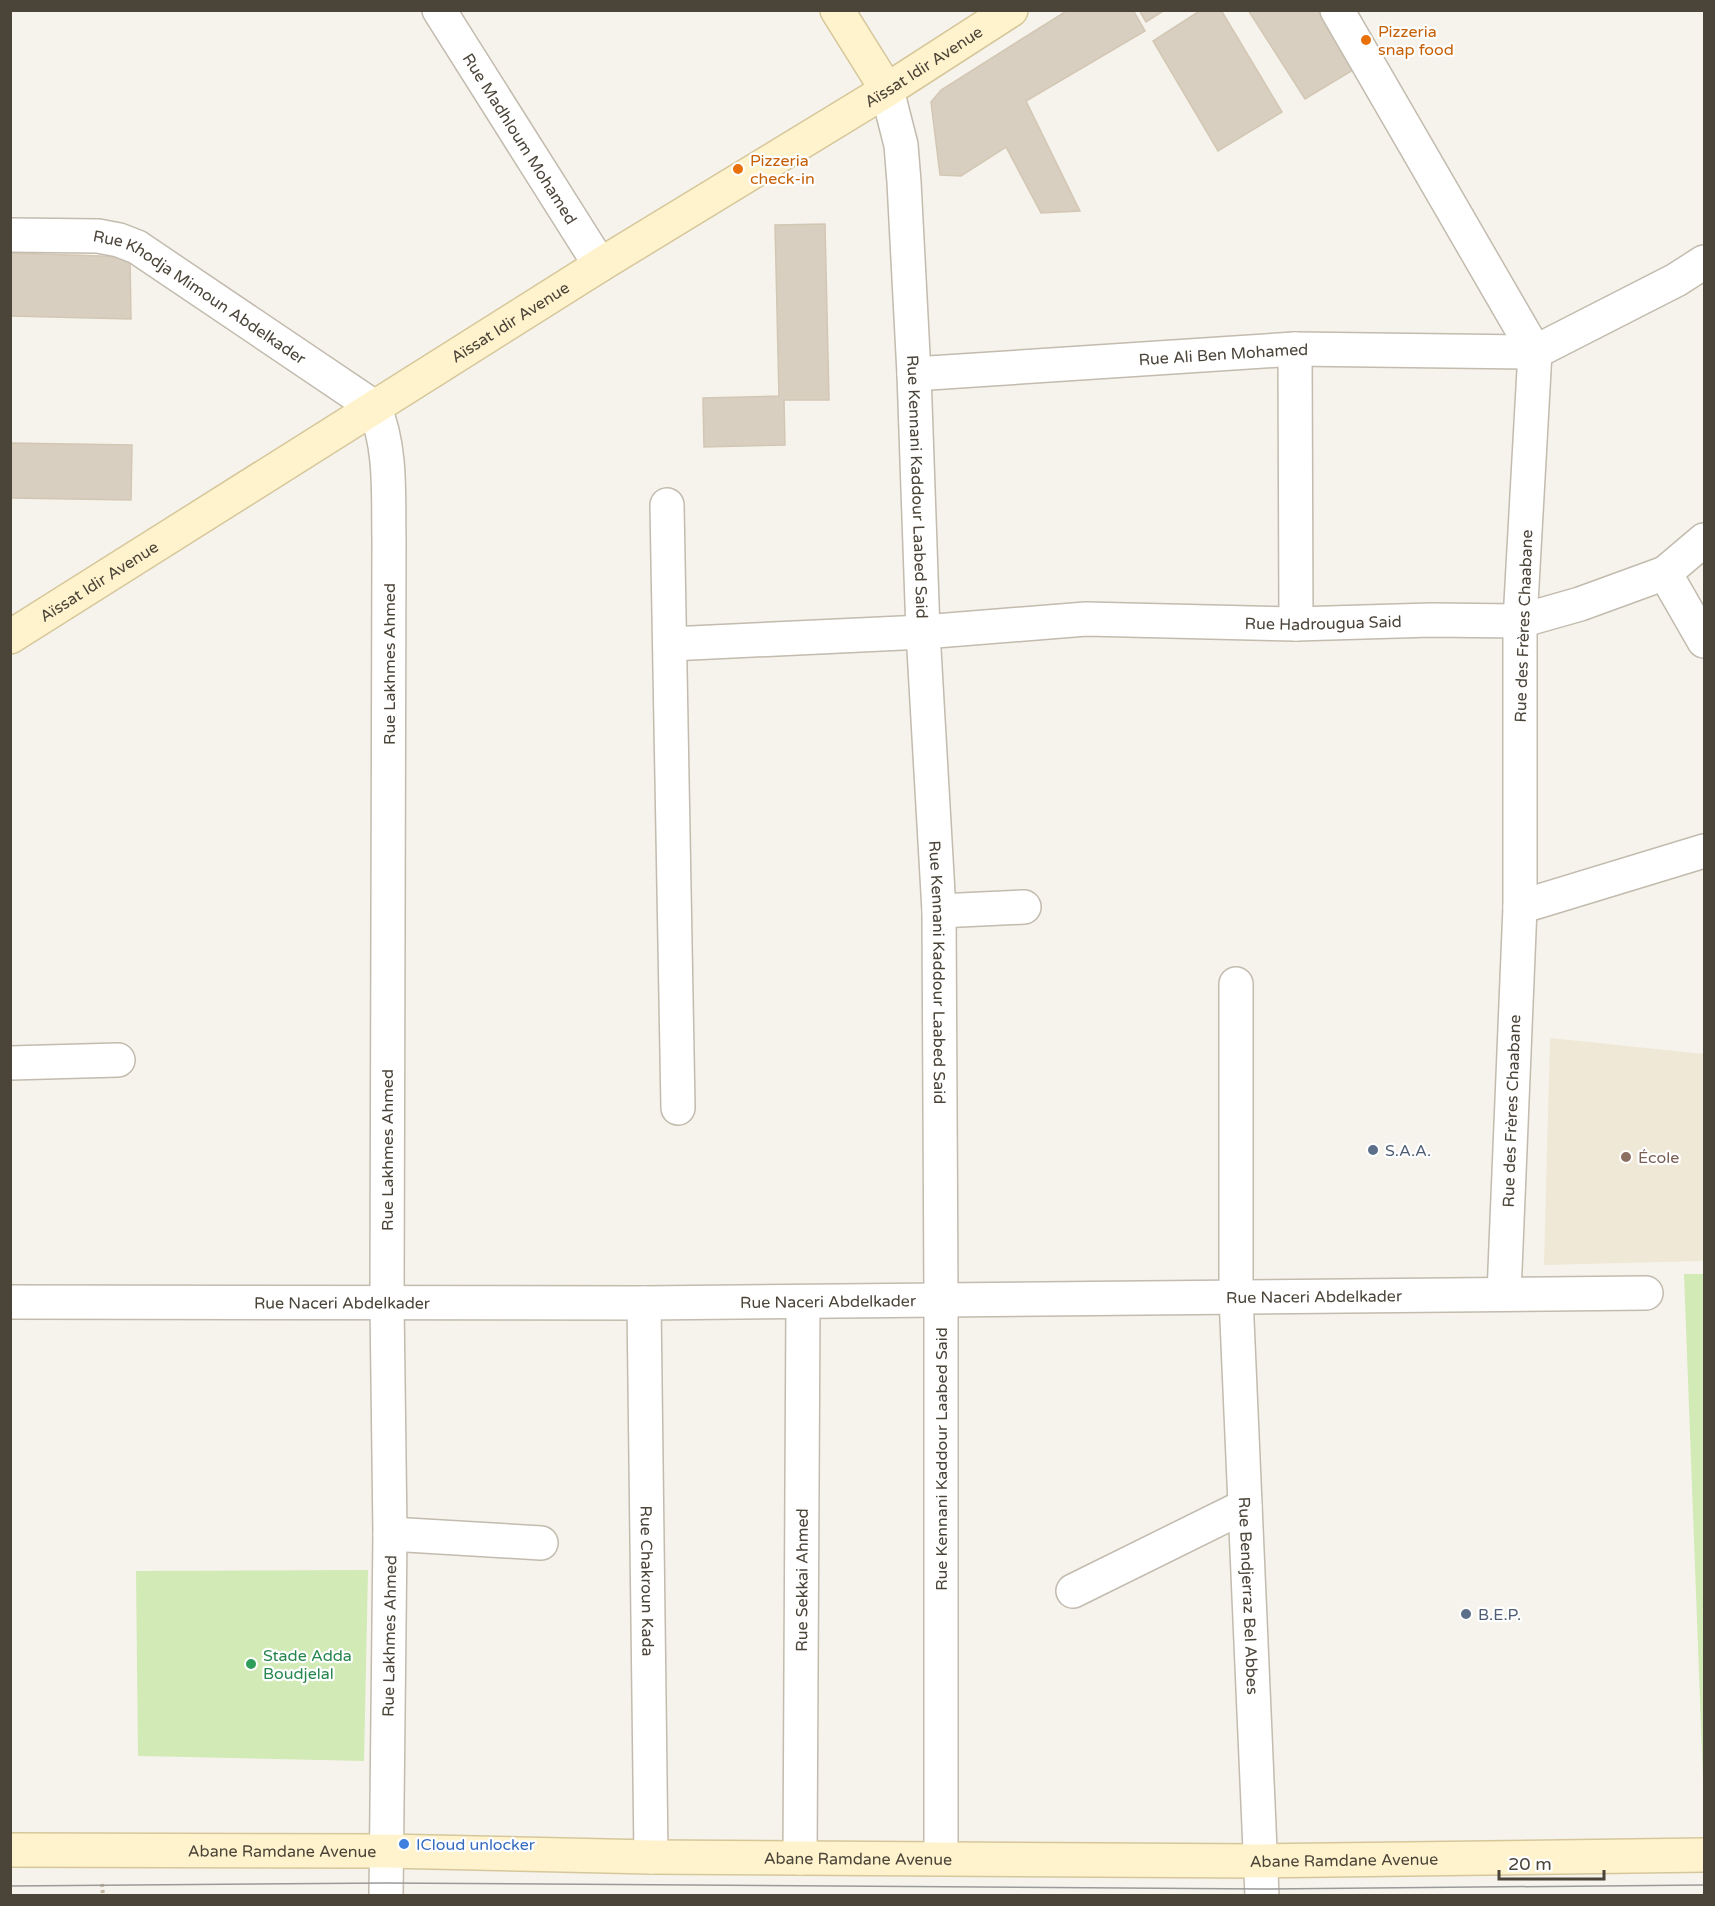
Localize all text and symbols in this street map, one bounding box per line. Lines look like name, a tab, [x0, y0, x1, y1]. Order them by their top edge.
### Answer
street label: Aïssat Idir Avenue	[861, 22, 987, 112]
place label: Pizzeria snap food	[1378, 22, 1454, 60]
marker: Pizzeria snap food	[1359, 33, 1373, 47]
street label: Rue Madhloum Mohamed	[458, 50, 581, 228]
place label: Pizzeria check-in	[750, 151, 815, 189]
marker: Pizzeria check-in	[731, 162, 745, 176]
street label: Rue Khodja Mimoun Abdelkader	[91, 226, 310, 370]
street label: Aïssat Idir Avenue	[447, 278, 573, 367]
street label: Rue Ali Ben Mohamed	[1138, 340, 1308, 370]
street label: Rue Kennani Kaddour Laabed Said	[902, 354, 932, 619]
street label: Rue des Frères Chaabane	[1511, 529, 1537, 723]
street label: Aïssat Idir Avenue	[36, 537, 162, 627]
street label: Rue Lakhmes Ahmed	[380, 583, 400, 745]
street label: Rue Hadrougua Said	[1244, 612, 1402, 635]
street label: Rue Kennani Kaddour Laabed Said	[924, 840, 949, 1104]
street label: Rue des Frères Chaabane	[1499, 1014, 1525, 1208]
street label: Rue Lakhmes Ahmed	[378, 1069, 398, 1231]
place label: S.A.A.	[1385, 1141, 1431, 1161]
marker: S.A.A.	[1366, 1143, 1380, 1157]
place label: École	[1638, 1148, 1679, 1168]
marker: École	[1619, 1150, 1633, 1164]
street label: Rue Naceri Abdelkader	[1226, 1286, 1403, 1308]
street label: Rue Naceri Abdelkader	[740, 1291, 917, 1313]
street label: Rue Naceri Abdelkader	[254, 1293, 431, 1314]
street label: Rue Kennani Kaddour Laabed Said	[932, 1327, 952, 1591]
street label: Rue Bendjerraz Bel Abbes	[1234, 1496, 1262, 1695]
street label: Rue Chakroun Kada	[636, 1505, 657, 1657]
street label: Rue Sekkai Ahmed	[792, 1508, 813, 1652]
street label: Rue Lakhmes Ahmed	[379, 1555, 401, 1717]
place label: B.E.P.	[1478, 1605, 1521, 1625]
marker: B.E.P.	[1459, 1607, 1473, 1621]
place label: Stade Adda Boudjelal	[263, 1646, 352, 1684]
marker: Stade Adda Boudjelal	[244, 1657, 258, 1671]
place label: ICloud unlocker	[416, 1835, 536, 1855]
marker: ICloud unlocker	[397, 1837, 411, 1851]
street label: Abane Ramdane Avenue	[188, 1841, 376, 1862]
scale bar	[1499, 1843, 1604, 1881]
street label: Abane Ramdane Avenue	[764, 1849, 952, 1870]
street label: Abane Ramdane Avenue	[1250, 1850, 1438, 1872]
text: 20 m	[1508, 1853, 1552, 1875]

